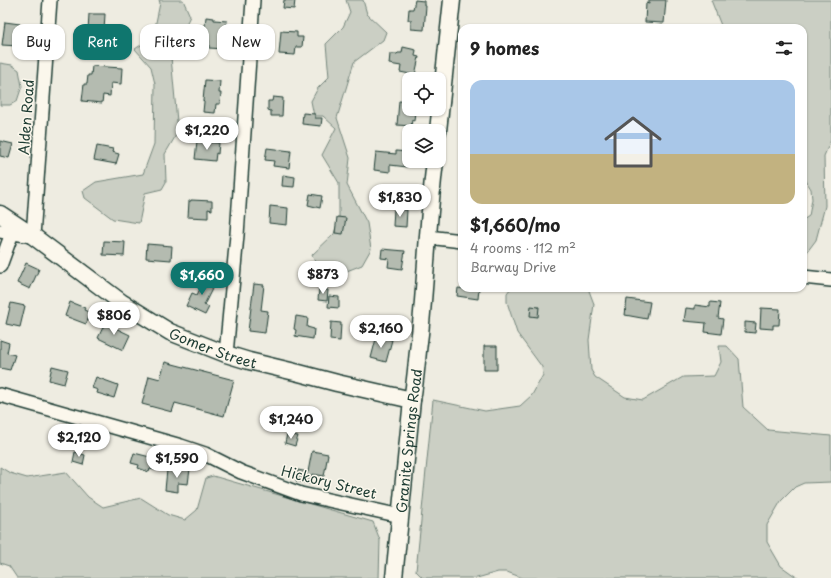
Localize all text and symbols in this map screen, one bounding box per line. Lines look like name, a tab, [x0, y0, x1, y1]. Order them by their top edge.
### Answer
chip: Buy	[12, 24, 65, 60]
chip: Rent	[73, 24, 132, 60]
chip: Filters	[140, 24, 209, 60]
chip: New	[217, 24, 275, 60]
text: 9 homes	[470, 35, 539, 61]
icon: filters	[773, 37, 795, 59]
map controls	[402, 72, 446, 168]
button: locate	[402, 72, 446, 116]
street label: Alden Road	[13, 79, 39, 155]
icon: home	[597, 106, 669, 178]
pin: $1,220	[174, 117, 240, 151]
text: $1,220	[185, 120, 229, 139]
button: layers	[402, 124, 446, 168]
pin: $1,830	[367, 184, 433, 218]
text: $1,830	[378, 187, 422, 206]
text: $1,660/mo	[470, 212, 560, 238]
text: 4 rooms · 112 m²	[470, 238, 576, 257]
text: Barway Drive	[470, 257, 556, 276]
pin: $873	[299, 261, 347, 295]
pin: $1,660	[169, 262, 235, 296]
text: $873	[307, 264, 339, 283]
text: $1,660	[180, 265, 224, 284]
pin: $806	[90, 302, 138, 336]
text: $806	[97, 305, 131, 324]
pin: $2,160	[348, 315, 414, 349]
text: $2,160	[359, 318, 403, 337]
street label: Gomer Street	[166, 322, 259, 373]
street label: Granite Springs Road	[390, 368, 427, 514]
pin: $1,240	[258, 406, 324, 440]
text: $1,240	[269, 409, 313, 428]
pin: $2,120	[46, 424, 112, 458]
text: $2,120	[57, 427, 101, 446]
pin: $1,590	[144, 445, 210, 479]
text: $1,590	[155, 448, 199, 467]
street label: Hickory Street	[279, 460, 379, 504]

